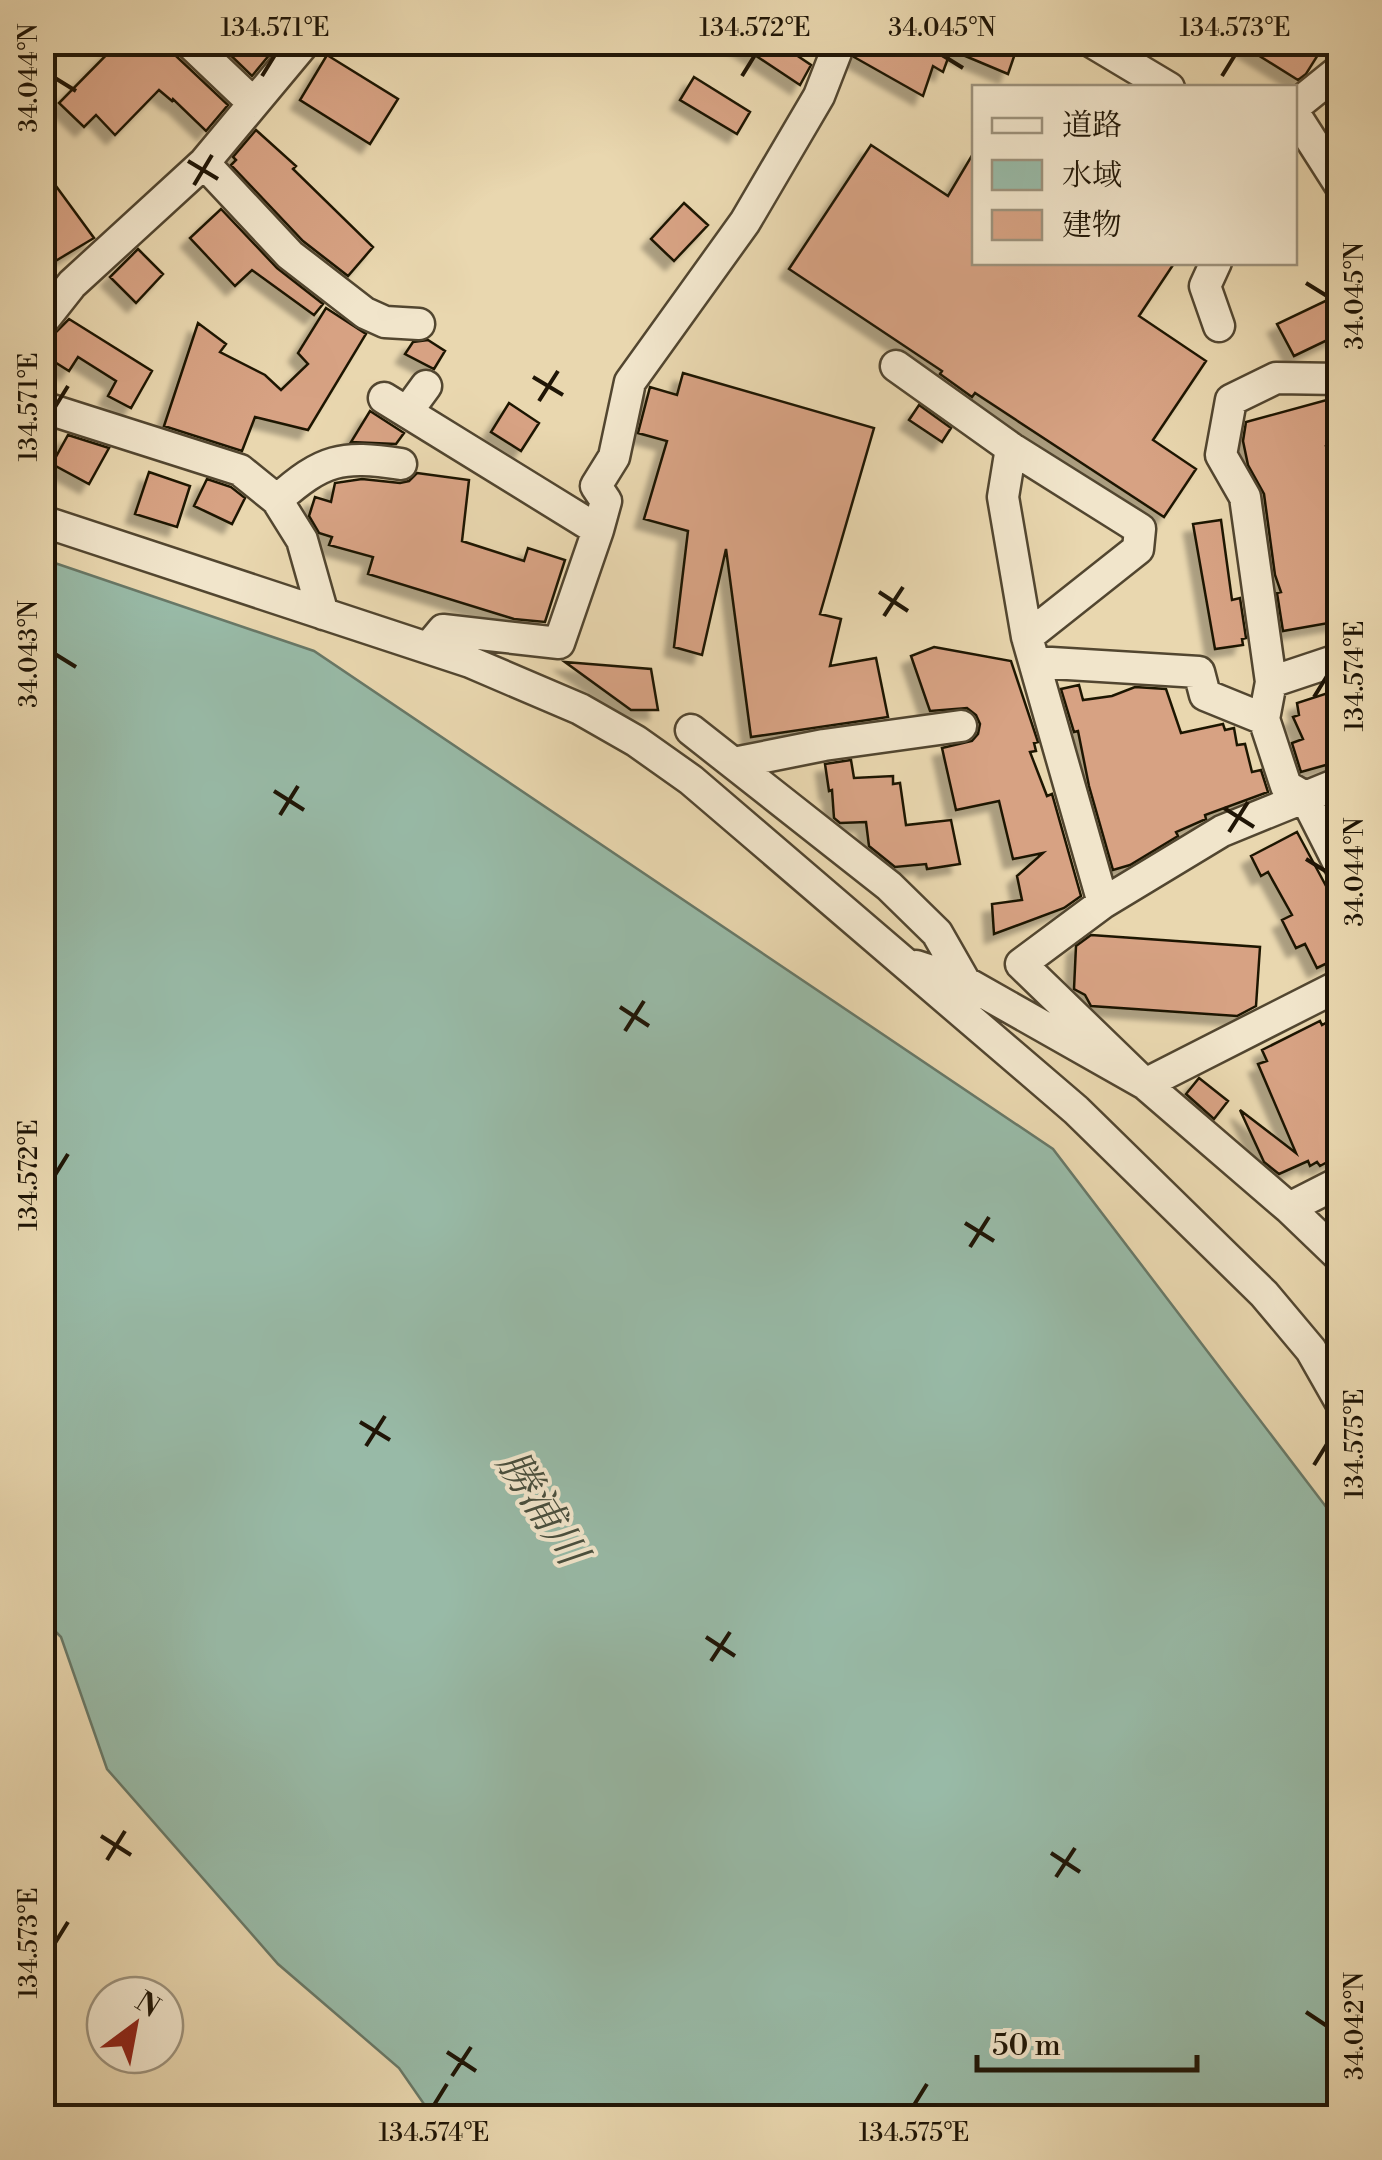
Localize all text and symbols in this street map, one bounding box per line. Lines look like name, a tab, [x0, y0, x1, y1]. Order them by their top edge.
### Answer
text: 134.571°E	[220, 13, 330, 44]
text: 134.572°E	[699, 13, 811, 44]
text: 34.045°N	[888, 13, 996, 44]
text: 134.573°E	[1180, 13, 1290, 44]
text: 34.044°N	[14, 23, 45, 133]
legend	[972, 85, 1297, 265]
text: 道路	[1062, 107, 1122, 145]
text: 水域	[1062, 157, 1122, 195]
text: 建物	[1062, 207, 1122, 245]
text: 34.045°N	[1340, 242, 1371, 350]
text: 134.571°E	[14, 352, 45, 462]
text: 34.043°N	[14, 600, 45, 708]
text: 134.574°E	[1340, 621, 1371, 731]
text: 34.044°N	[1340, 817, 1371, 927]
text: 134.572°E	[14, 1119, 45, 1231]
text: 134.575°E	[1340, 1389, 1371, 1499]
water label: 勝浦川	[484, 1441, 600, 1579]
text: 134.573°E	[14, 1888, 45, 1998]
text: 34.042°N	[1340, 1972, 1371, 2080]
north arrow	[85, 1975, 185, 2075]
text: N	[129, 1984, 166, 2026]
scale bar	[977, 2010, 1197, 2072]
text: 50 m	[992, 2027, 1061, 2065]
text: 134.574°E	[379, 2118, 489, 2149]
text: 134.575°E	[859, 2118, 969, 2149]

